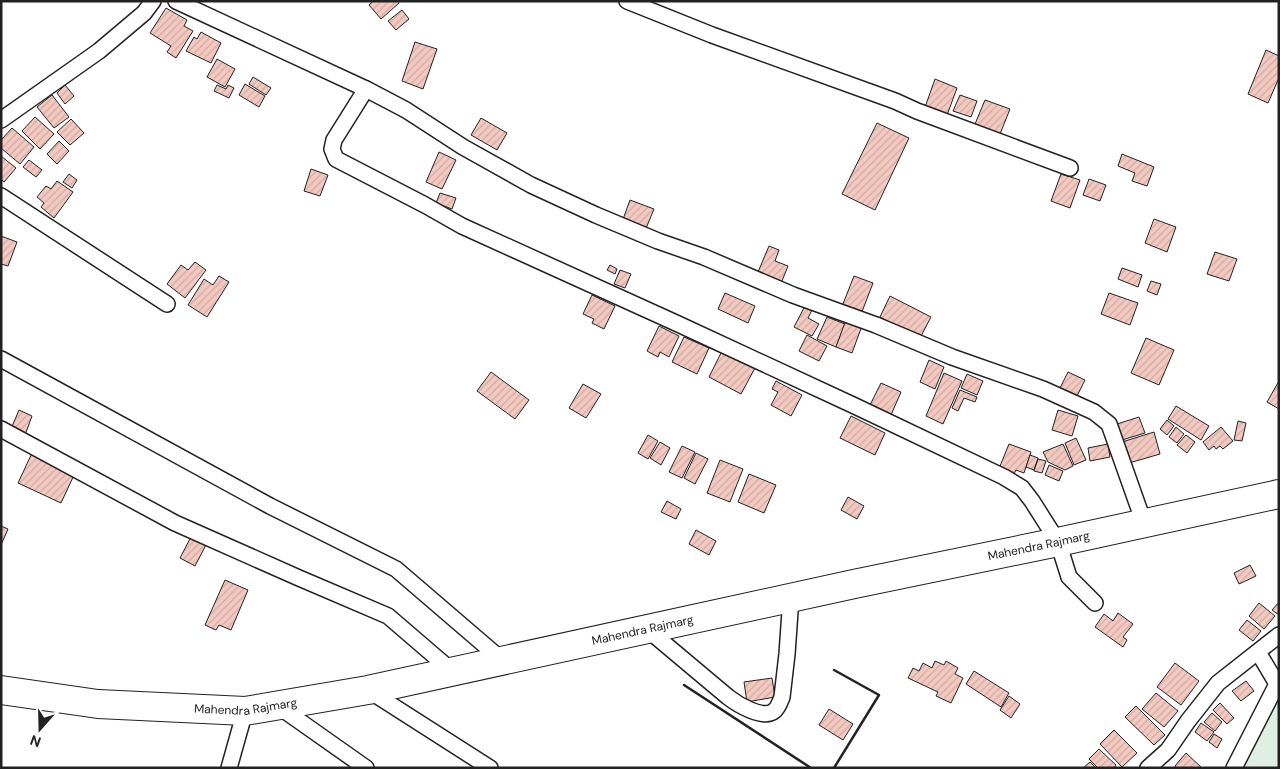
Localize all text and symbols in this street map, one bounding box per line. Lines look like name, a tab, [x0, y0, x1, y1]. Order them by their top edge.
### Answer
street label: Mahendra Rajmarg	[986, 527, 1091, 564]
street label: Mahendra Rajmarg	[590, 611, 695, 649]
street label: Mahendra Rajmarg	[194, 694, 299, 719]
north arrow	[15, 704, 65, 754]
text: N	[28, 731, 43, 751]

